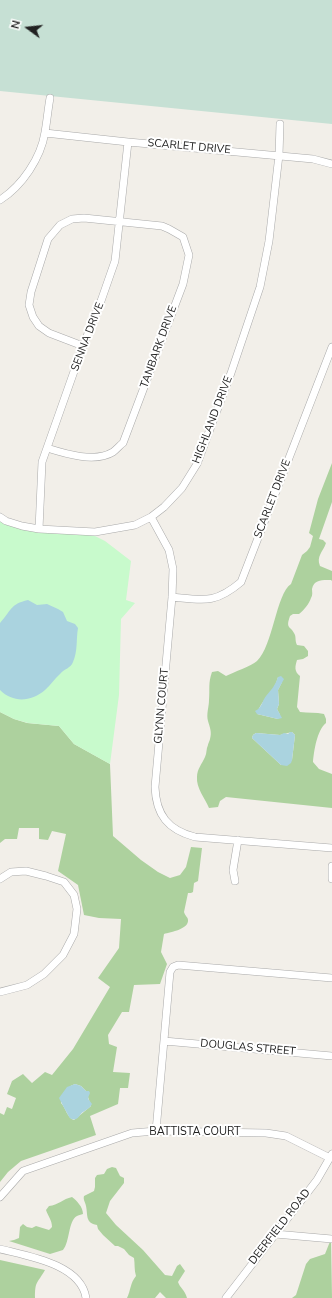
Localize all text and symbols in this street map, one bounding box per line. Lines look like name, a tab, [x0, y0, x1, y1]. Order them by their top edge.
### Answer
north arrow	[8, 8, 48, 48]
text: N	[8, 19, 24, 31]
street label: SCARLET DRIVE	[147, 137, 231, 157]
street label: SENNA DRIVE	[69, 301, 107, 373]
street label: TANBARK DRIVE	[138, 304, 180, 390]
street label: HIGHLAND DRIVE	[190, 374, 236, 466]
street label: SCARLET DRIVE	[252, 458, 294, 540]
street label: GLYNN COURT	[152, 668, 172, 744]
street label: DOUGLAS STREET	[200, 1037, 296, 1059]
street label: BATTISTA COURT	[149, 1125, 241, 1139]
street label: DEERFIELD ROAD	[246, 1187, 314, 1267]

